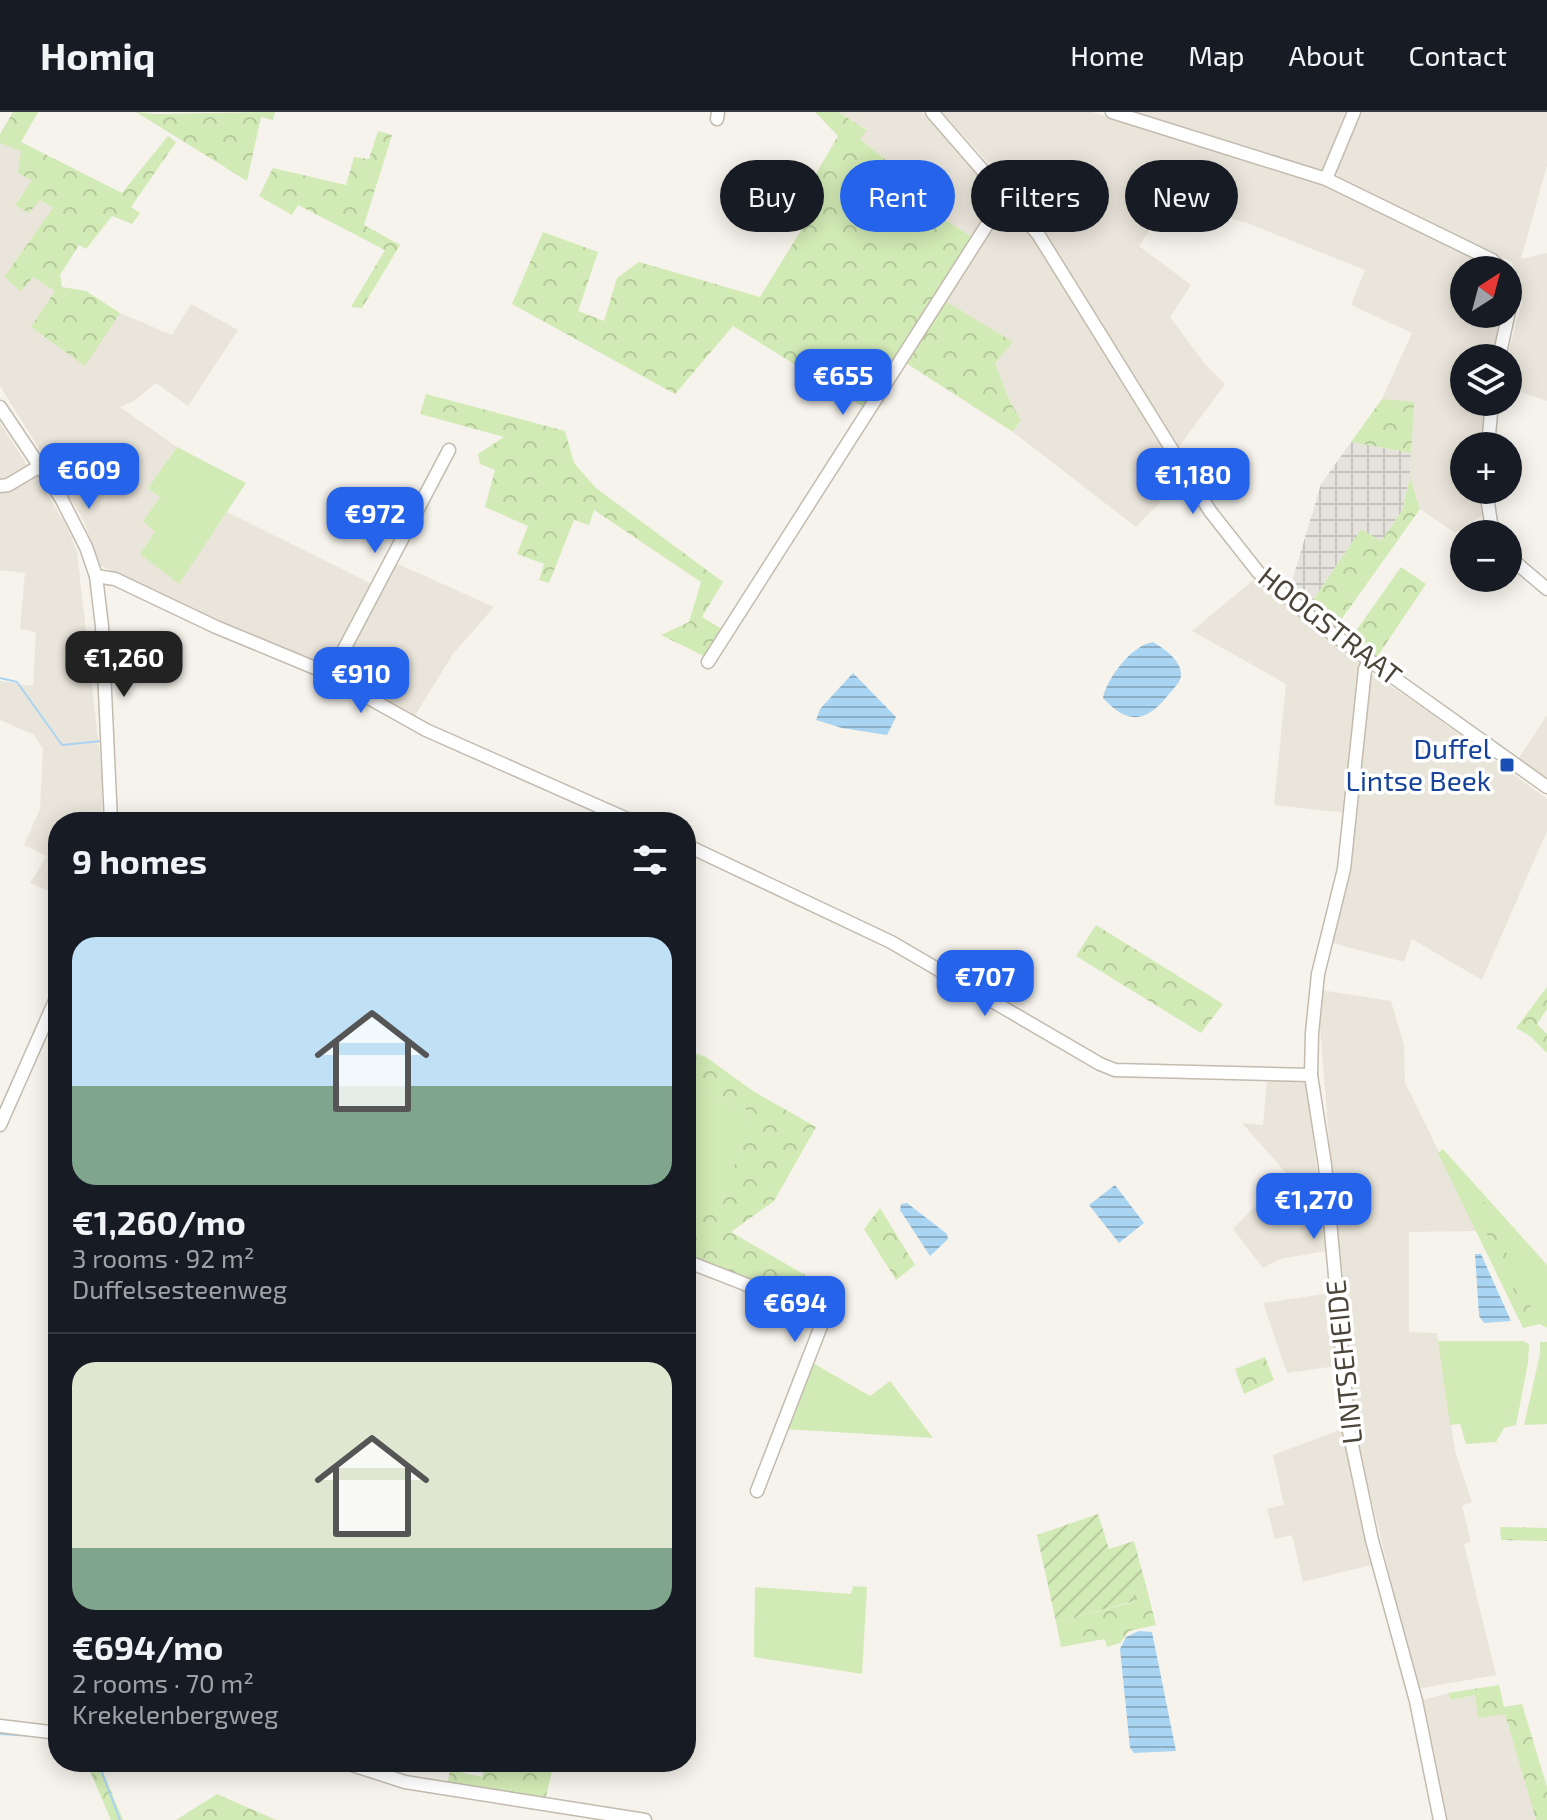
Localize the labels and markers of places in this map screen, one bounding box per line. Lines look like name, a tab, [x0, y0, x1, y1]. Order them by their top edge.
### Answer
pin: €655	[796, 349, 890, 417]
pin: €609	[42, 443, 136, 511]
pin: €1,180	[1128, 448, 1258, 516]
pin: €972	[328, 487, 422, 555]
pin: €1,260	[59, 631, 189, 699]
pin: €910	[314, 647, 408, 715]
place label: Duffel Lintse Beek	[1346, 731, 1492, 797]
marker: Duffel Lintse Beek	[1498, 756, 1516, 774]
pin: €707	[938, 950, 1032, 1018]
pin: €1,270	[1249, 1173, 1379, 1241]
pin: €694	[748, 1276, 842, 1344]

